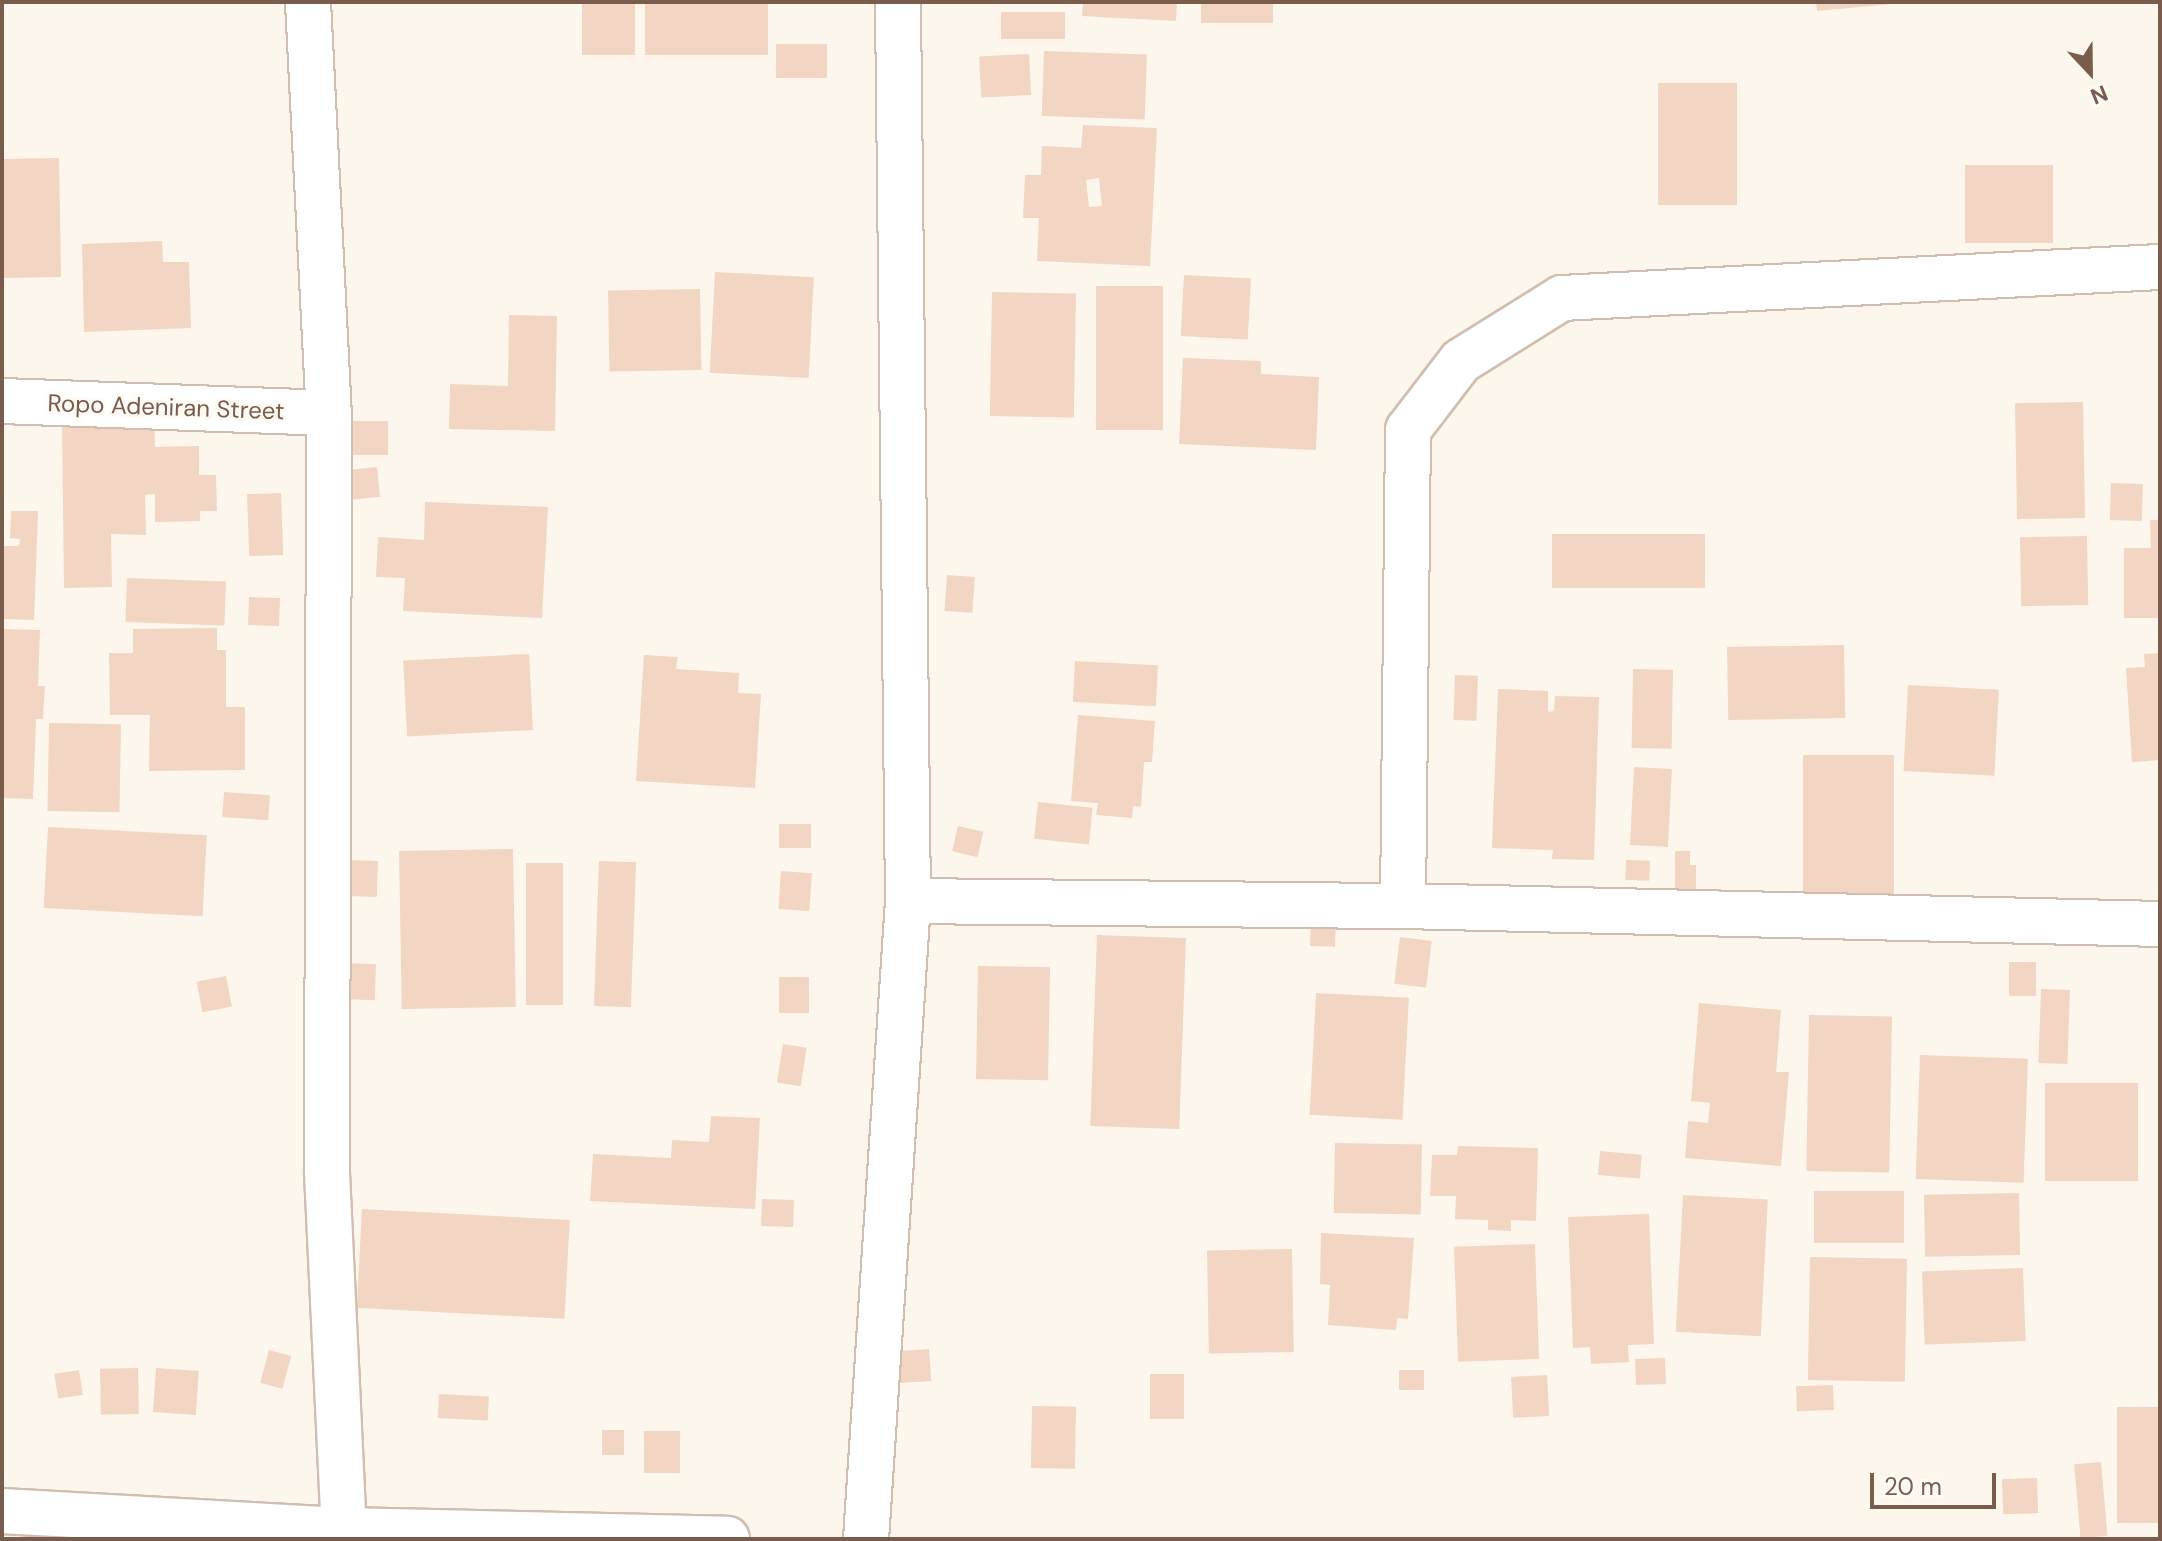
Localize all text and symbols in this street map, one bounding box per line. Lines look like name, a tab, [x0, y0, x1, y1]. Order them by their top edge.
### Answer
north arrow	[2050, 32, 2130, 112]
text: N	[2086, 78, 2112, 111]
street label: Ropo Adeniran Street	[47, 388, 285, 426]
scale bar	[1874, 1457, 2000, 1507]
text: 20 m	[1884, 1471, 1942, 1502]

